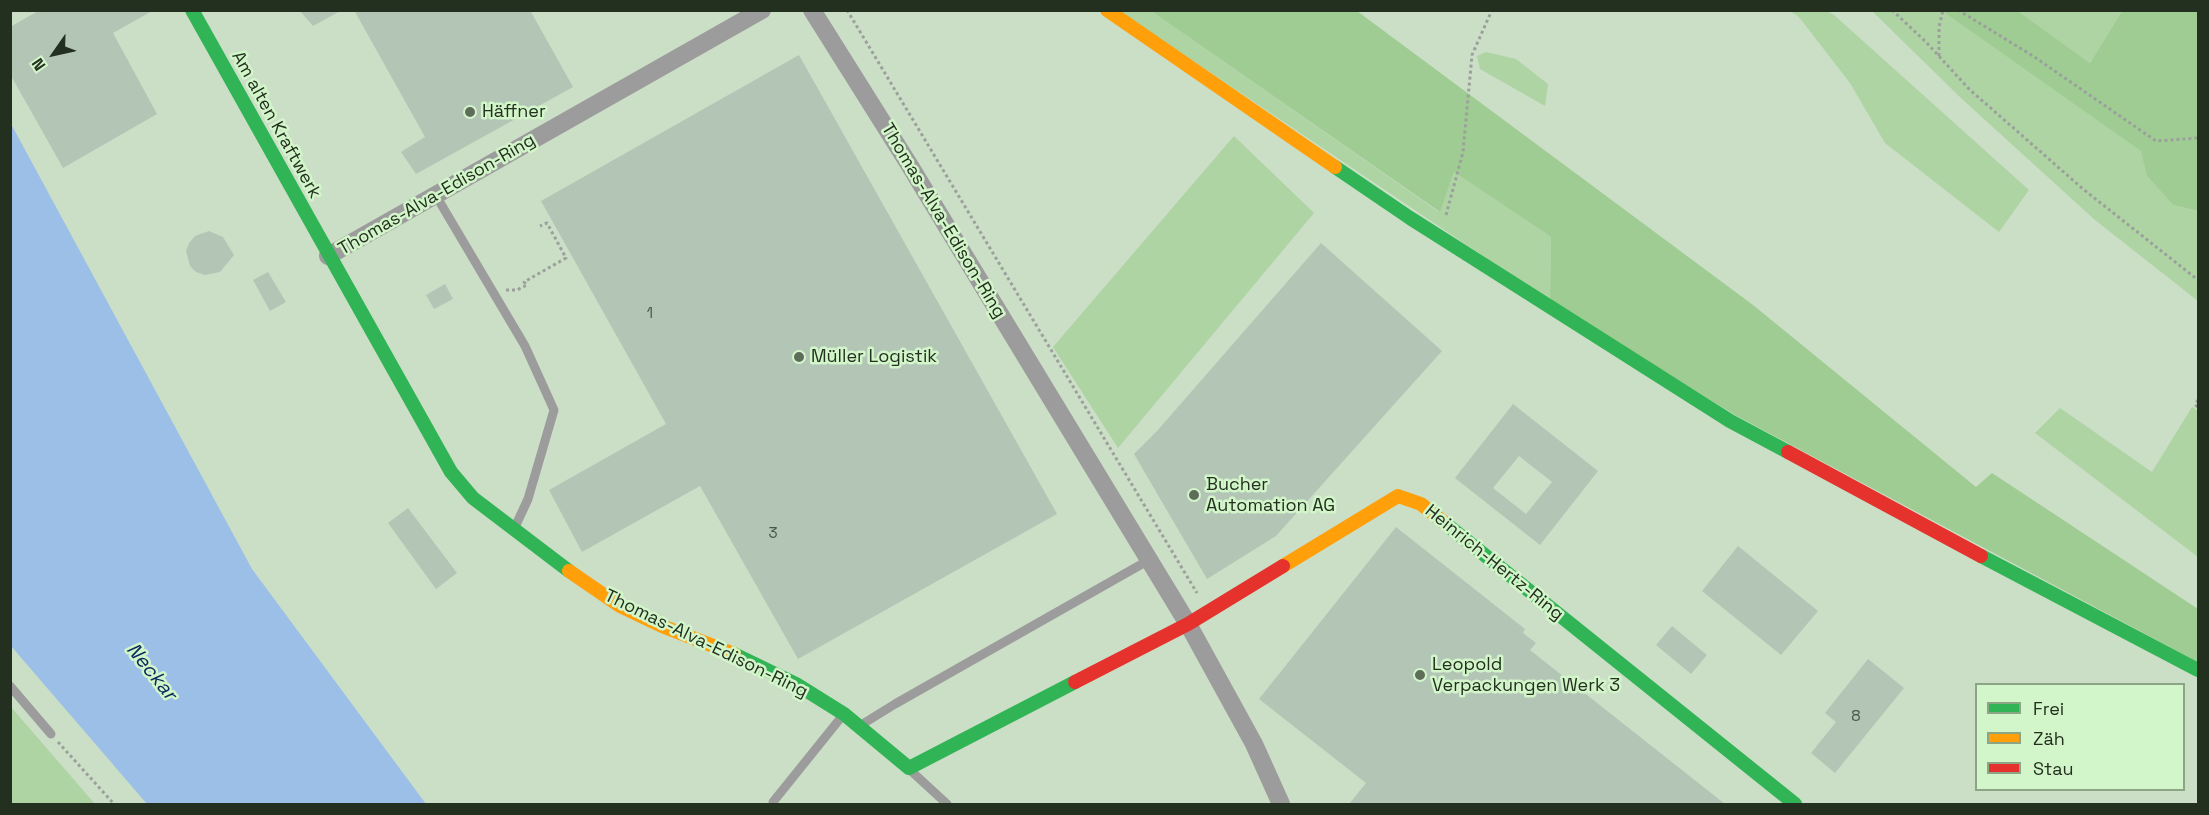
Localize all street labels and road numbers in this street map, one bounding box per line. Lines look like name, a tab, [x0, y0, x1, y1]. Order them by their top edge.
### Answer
street label: Am alten Kraftwerk	[227, 48, 325, 202]
street label: Thomas-Alva-Edison-Ring	[876, 120, 1010, 322]
street label: Thomas-Alva-Edison-Ring	[335, 130, 539, 260]
street label: Heinrich-Hertz-Ring	[1420, 500, 1568, 626]
street label: Thomas-Alva-Edison-Ring	[601, 585, 811, 703]

